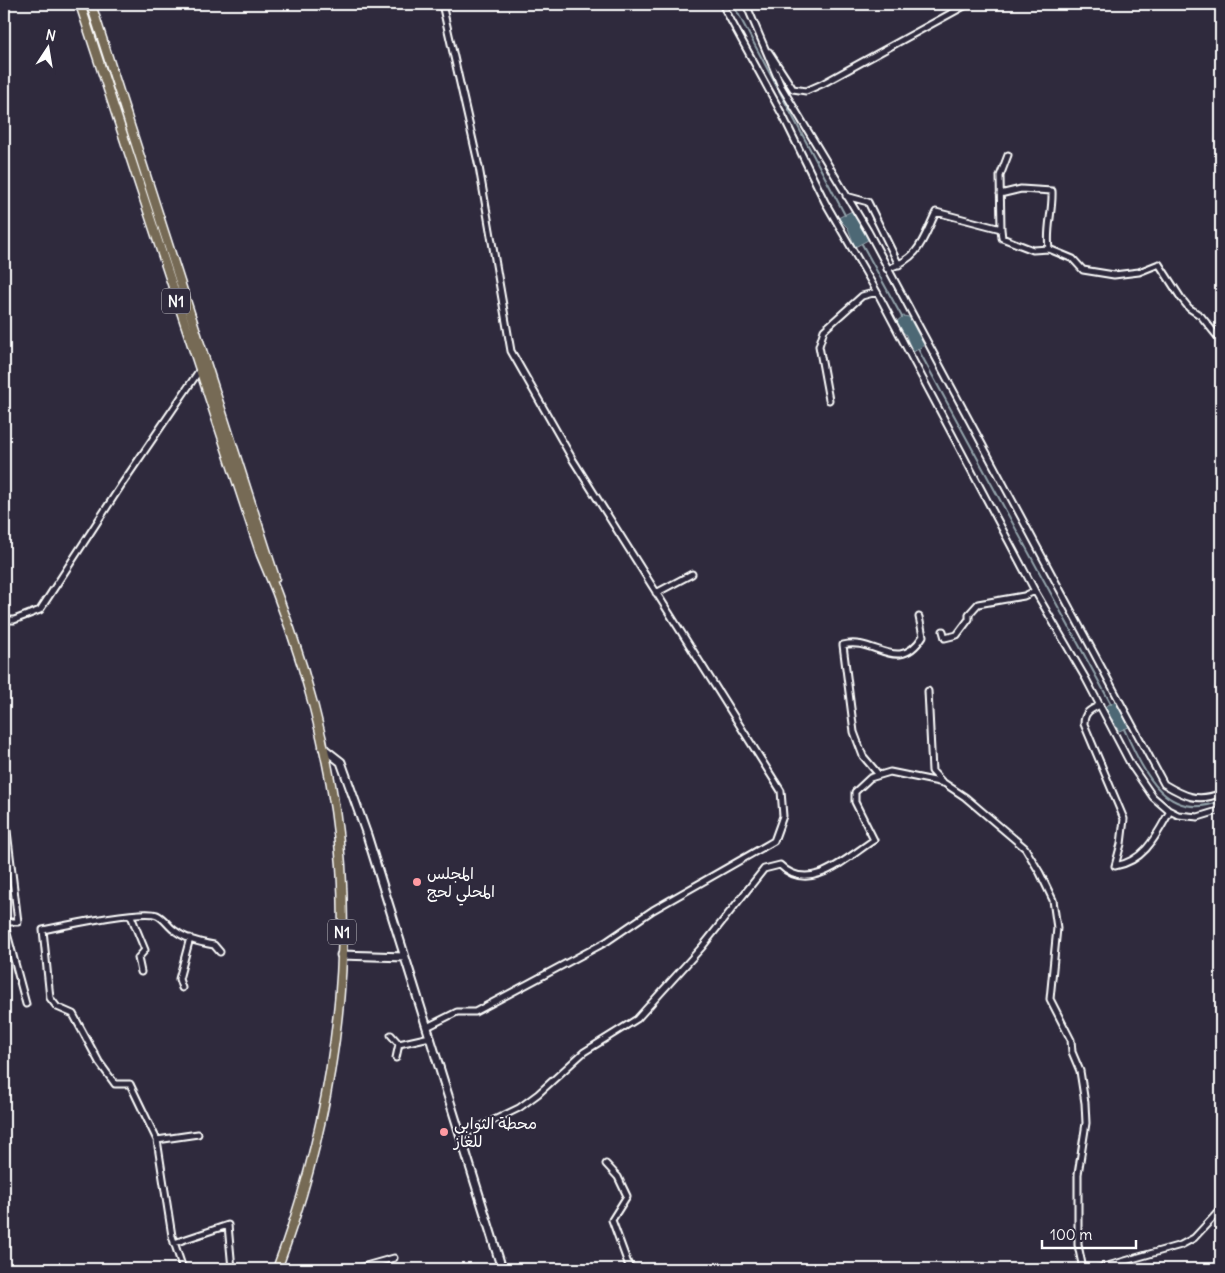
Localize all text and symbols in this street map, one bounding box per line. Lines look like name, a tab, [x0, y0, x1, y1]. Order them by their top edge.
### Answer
north arrow	[22, 22, 72, 72]
text: N	[44, 25, 57, 45]
road number: N1	[162, 288, 190, 314]
place label: المجلس المحلي لحج	[427, 863, 495, 906]
marker: المجلس المحلي لحج	[411, 876, 423, 888]
road number: N1	[328, 920, 356, 944]
place label: محطة الثوابي للغاز	[452, 1113, 537, 1151]
marker: محطة الثوابي للغاز	[438, 1126, 450, 1138]
scale bar	[1042, 1218, 1136, 1250]
text: 100 m	[1050, 1225, 1092, 1244]

